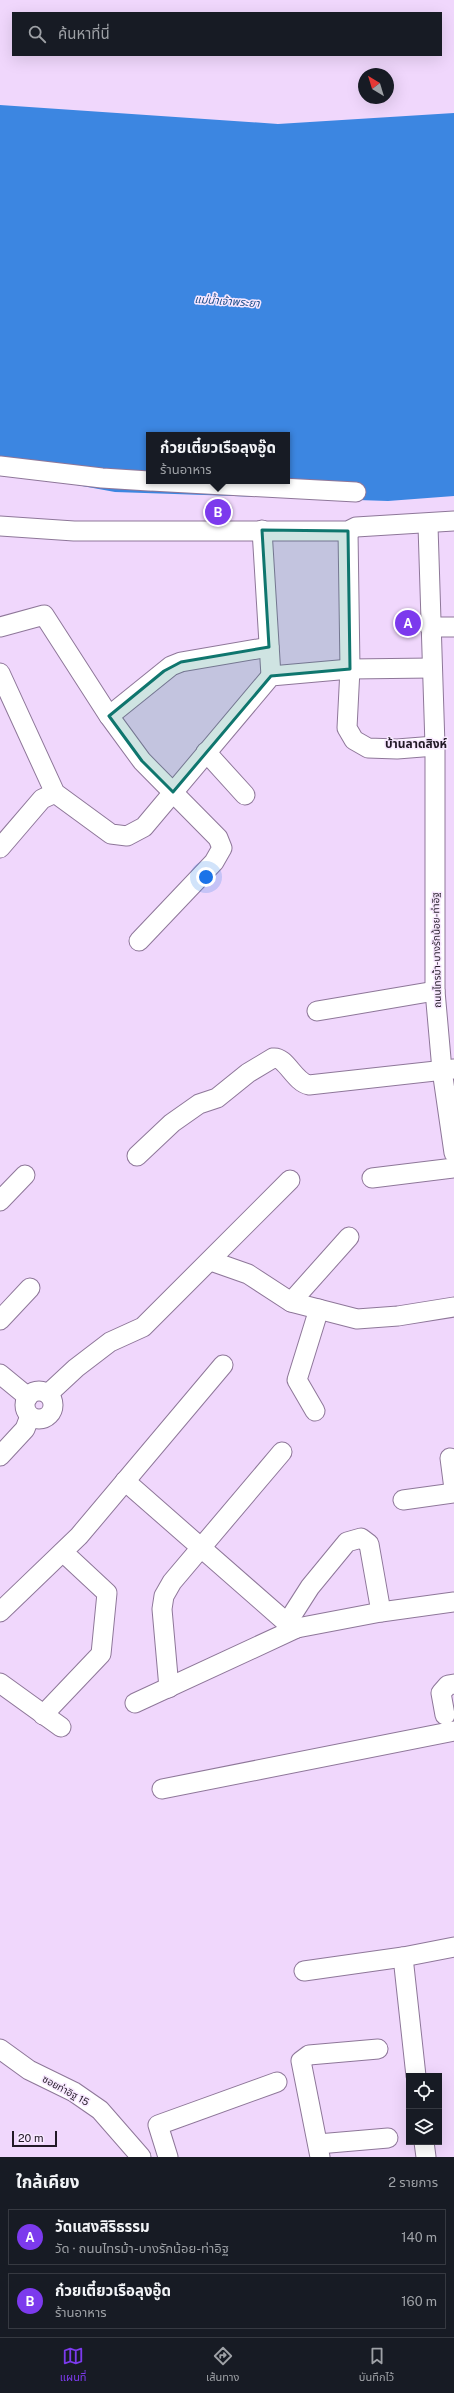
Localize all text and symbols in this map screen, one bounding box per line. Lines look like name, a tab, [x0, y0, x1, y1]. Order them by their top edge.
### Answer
search box	[12, 12, 442, 56]
icon: search	[26, 23, 48, 45]
text: ค้นหาที่นี่	[58, 25, 110, 42]
north arrow	[358, 68, 394, 104]
water label: แม่น้ำเจ้าพระยา	[194, 291, 261, 309]
popup	[146, 432, 290, 484]
text: ก๋วยเตี๋ยวเรือลุงอู๊ด	[160, 439, 276, 456]
text: ร้านอาหาร	[160, 462, 212, 477]
pin: B	[205, 497, 231, 527]
pin: A	[395, 608, 421, 638]
district label: บ้านลาดสิงห์	[385, 737, 447, 751]
your location	[196, 867, 216, 887]
street label: ถนนไทรม้า-บางรักน้อย-ท่าอิฐ	[429, 892, 443, 1008]
street label: ซอยท่าอิฐ 15	[41, 2072, 91, 2108]
map controls	[406, 2073, 442, 2145]
button: locate	[406, 2073, 442, 2109]
button: layers	[406, 2109, 442, 2145]
scale bar	[12, 2129, 57, 2148]
text: 20 m	[18, 2132, 43, 2144]
text: ใกล้เคียง	[16, 2172, 79, 2192]
text: 2 รายการ	[388, 2175, 438, 2190]
text: วัดแสงสิริธรรม	[55, 2218, 150, 2235]
text: A	[25, 2230, 35, 2245]
text: 140 m	[401, 2230, 437, 2245]
text: วัด · ถนนไทรม้า-บางรักน้อย-ท่าอิฐ	[55, 2241, 229, 2256]
text: ก๋วยเตี๋ยวเรือลุงอู๊ด	[55, 2282, 171, 2299]
text: B	[26, 2294, 34, 2309]
text: 160 m	[401, 2294, 437, 2309]
text: ร้านอาหาร	[55, 2305, 107, 2320]
tab: แผนที่	[60, 2345, 87, 2386]
tab: เส้นทาง	[206, 2345, 239, 2386]
tab: บันทึกไว้	[359, 2345, 394, 2386]

